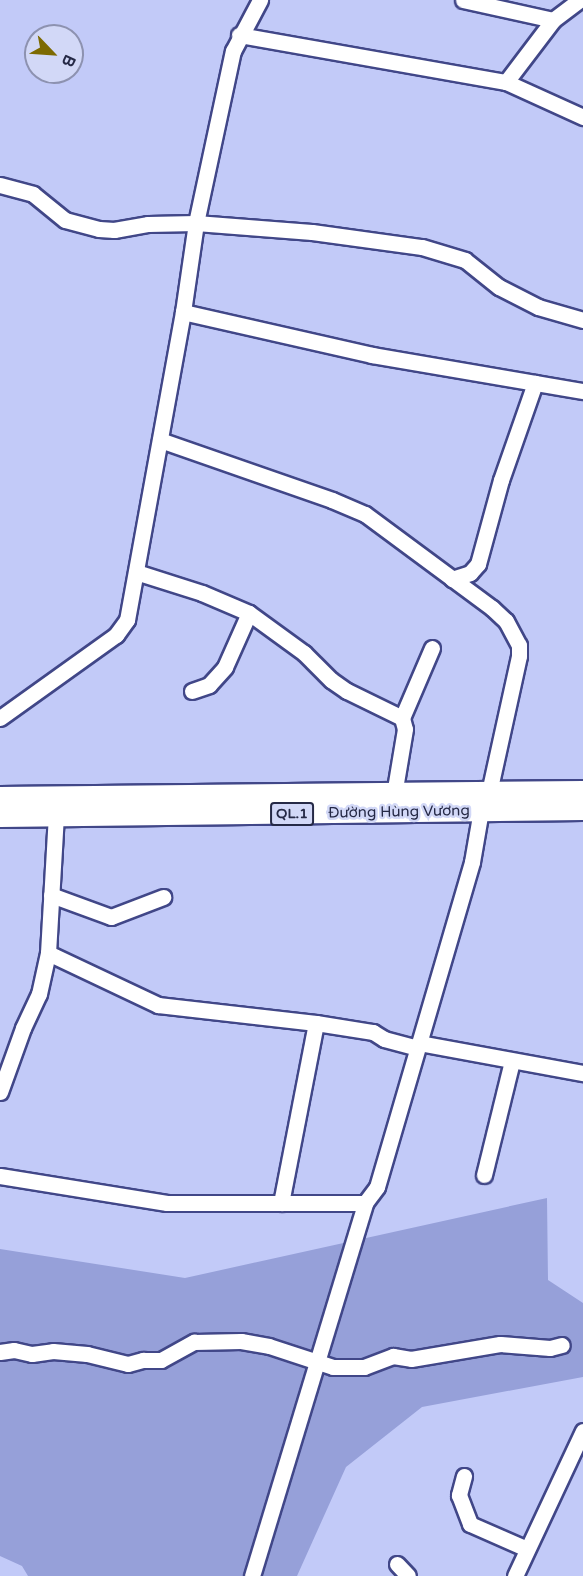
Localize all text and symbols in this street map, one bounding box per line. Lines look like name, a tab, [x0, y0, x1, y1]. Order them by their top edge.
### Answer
north arrow	[24, 24, 84, 84]
text: B	[57, 52, 80, 70]
street label: Đường Hùng Vương	[328, 802, 470, 822]
road number: QL.1	[270, 803, 314, 825]

